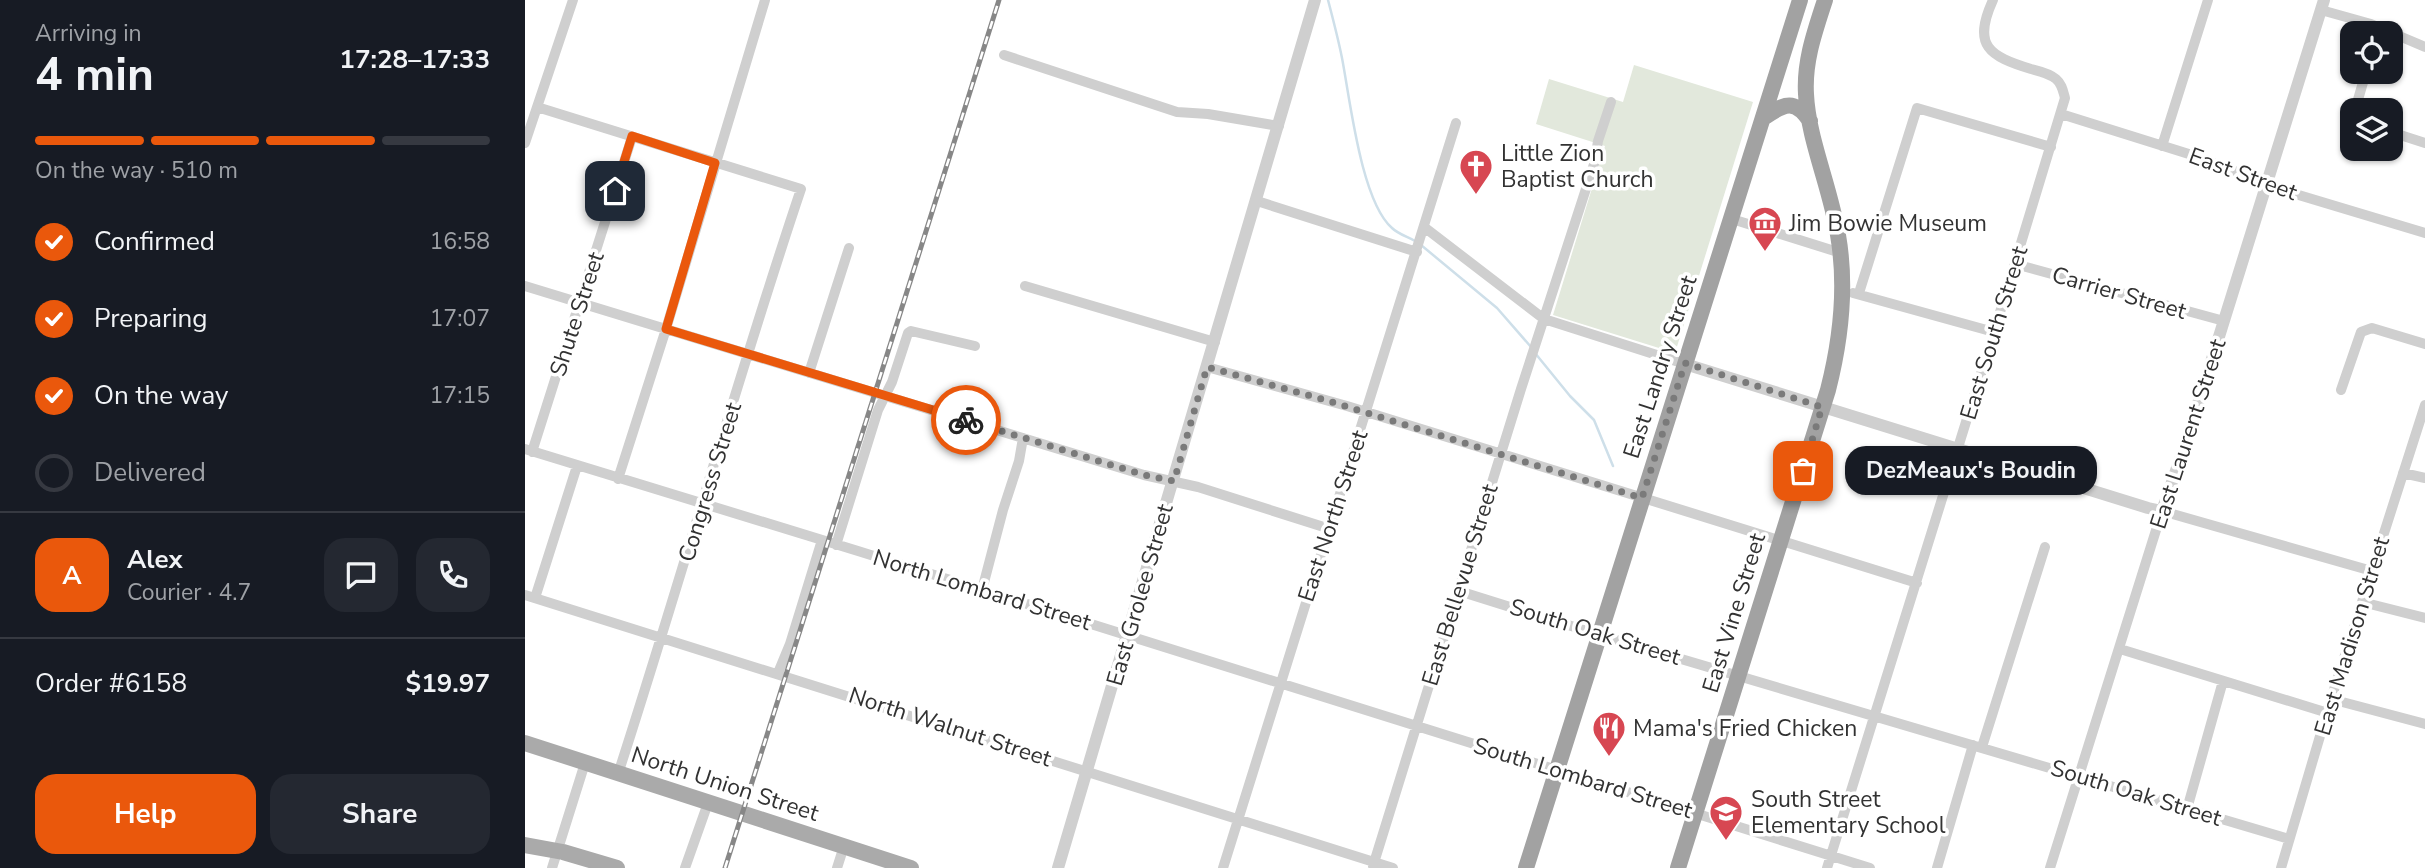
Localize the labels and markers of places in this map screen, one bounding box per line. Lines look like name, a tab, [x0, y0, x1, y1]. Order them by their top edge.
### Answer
place label: Little Zion Baptist Church	[1501, 138, 1654, 195]
church icon: Little Zion Baptist Church	[1457, 147, 1495, 196]
pin	[585, 161, 645, 221]
museum icon: Jim Bowie Museum	[1746, 204, 1784, 253]
place label: Jim Bowie Museum	[1788, 208, 1987, 239]
pin	[1773, 441, 1833, 501]
callout: DezMeaux's Boudin	[1845, 447, 2097, 496]
restaurant icon: Mama's Fried Chicken	[1590, 709, 1628, 758]
place label: Mama's Fried Chicken	[1633, 713, 1857, 744]
place label: South Street Elementary School	[1751, 784, 1946, 841]
school or university icon: South Street Elementary School	[1707, 793, 1745, 842]

